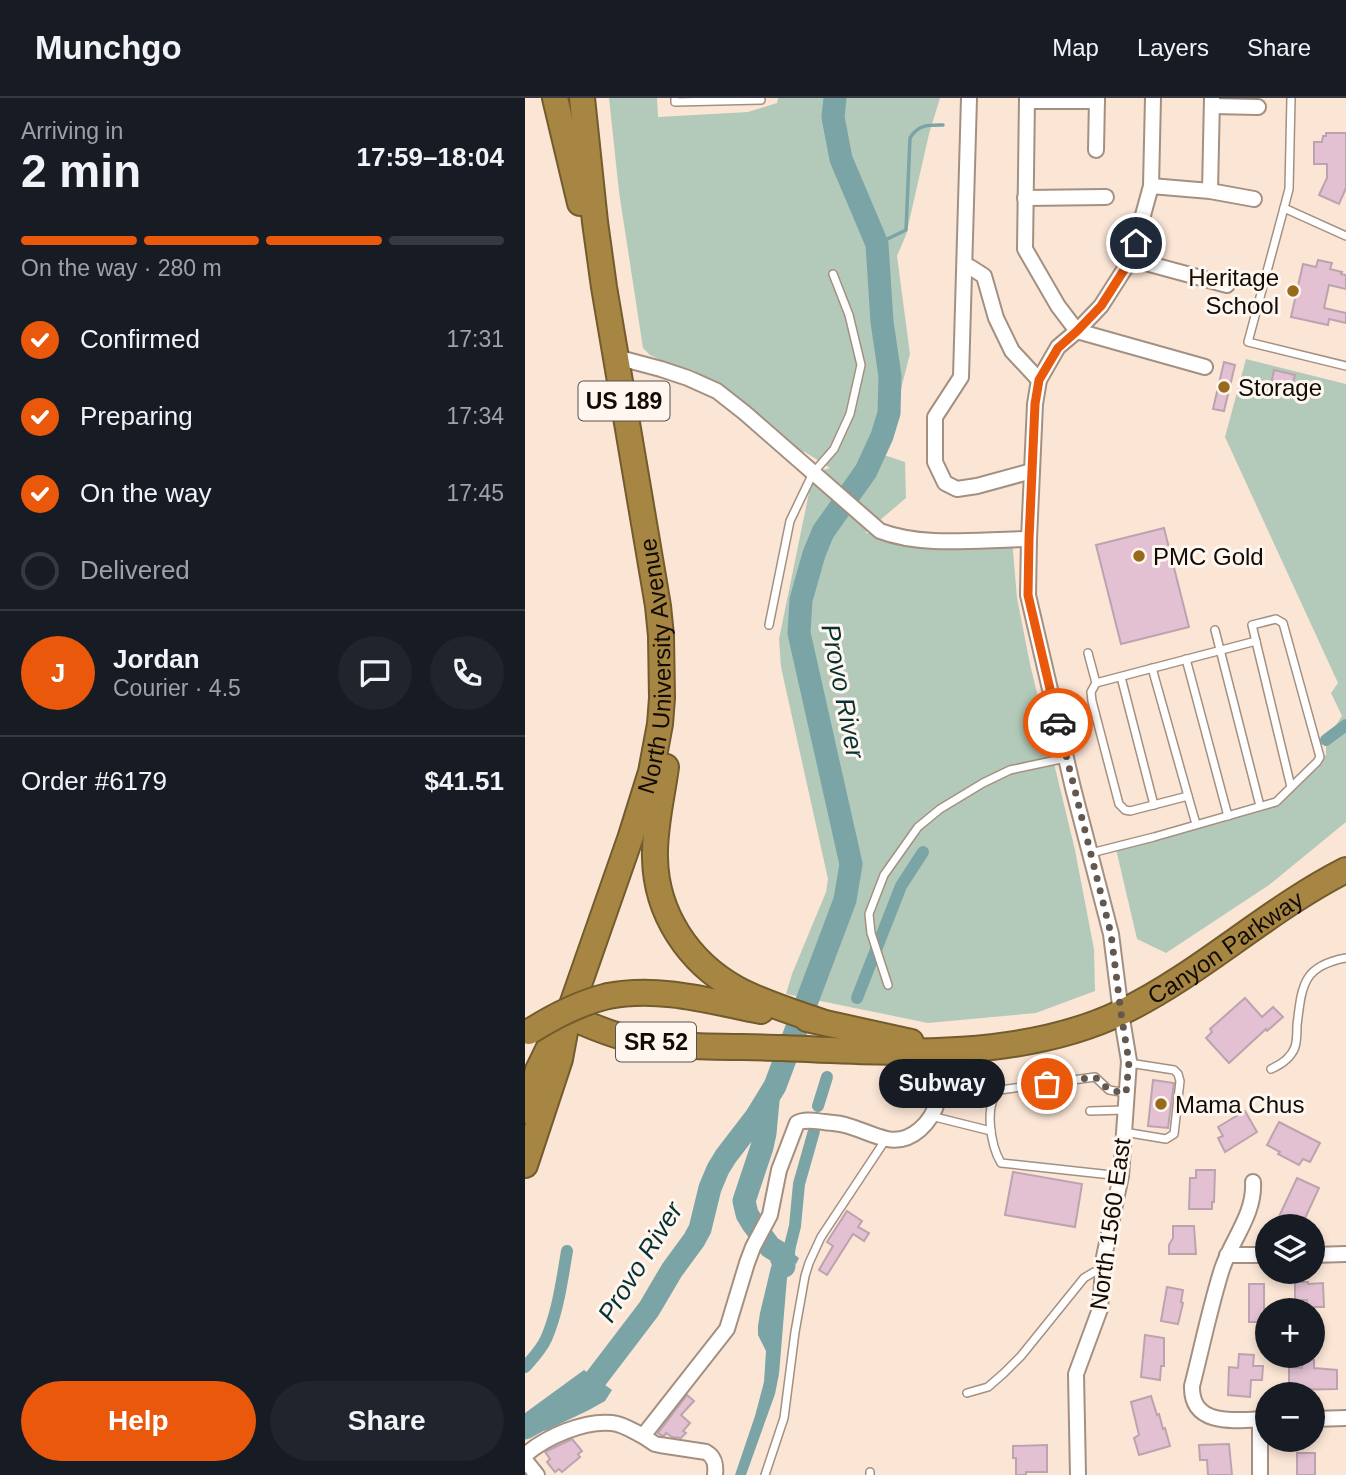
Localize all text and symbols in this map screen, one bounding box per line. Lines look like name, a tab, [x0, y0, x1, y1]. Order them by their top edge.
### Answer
text: Munchgo	[35, 29, 182, 66]
text: Map	[1052, 34, 1099, 61]
text: Layers	[1137, 34, 1209, 61]
text: Share	[1247, 34, 1311, 61]
text: Arriving in	[21, 118, 123, 144]
text: 17:59–18:04	[357, 142, 504, 172]
text: 2 min	[21, 145, 141, 197]
pin	[1106, 213, 1166, 273]
icon: home	[1117, 224, 1155, 262]
text: On the way · 280 m	[21, 255, 222, 281]
place label: Heritage School	[1188, 264, 1279, 319]
marker: Heritage School	[1285, 283, 1301, 299]
icon: check	[21, 321, 59, 359]
text: Confirmed	[80, 324, 200, 354]
text: 17:31	[446, 326, 504, 352]
place label: Storage	[1238, 374, 1322, 401]
marker: Storage	[1216, 379, 1232, 395]
road number: US 189	[579, 382, 669, 420]
icon: check	[21, 398, 59, 436]
text: Preparing	[80, 401, 193, 431]
text: 17:34	[446, 403, 504, 429]
icon: check	[21, 475, 59, 513]
text: On the way	[80, 478, 212, 508]
text: 17:45	[446, 480, 504, 506]
street label: North University Avenue	[632, 536, 676, 797]
place label: PMC Gold	[1153, 543, 1264, 570]
marker: PMC Gold	[1131, 548, 1147, 564]
text: Delivered	[80, 555, 190, 585]
water label: Provo River	[815, 621, 871, 762]
button: chat	[338, 636, 412, 710]
button: phone	[430, 636, 504, 710]
text: Jordan	[113, 644, 200, 674]
text: J	[51, 658, 65, 688]
text: Courier · 4.5	[113, 675, 241, 701]
courier	[1023, 688, 1093, 758]
icon: car	[1039, 704, 1077, 742]
text: Order #6179	[21, 766, 167, 796]
text: $41.51	[424, 766, 504, 796]
street label: Canyon Parkway	[1143, 885, 1307, 1009]
road number: SR 52	[616, 1023, 696, 1062]
pin	[1017, 1054, 1077, 1114]
callout: Subway	[879, 1060, 1005, 1108]
icon: bag	[1028, 1065, 1066, 1103]
text: Subway	[899, 1070, 985, 1096]
place label: Mama Chus	[1175, 1091, 1304, 1118]
marker: Mama Chus	[1153, 1096, 1169, 1112]
street label: North 1560 East	[1085, 1136, 1135, 1312]
water label: Provo River	[591, 1195, 689, 1328]
map controls	[1255, 1214, 1325, 1452]
button: layers	[1255, 1214, 1325, 1284]
button: +	[1255, 1298, 1325, 1368]
button: Help	[21, 1381, 256, 1461]
button: Share	[270, 1381, 504, 1461]
button: −	[1255, 1382, 1325, 1452]

